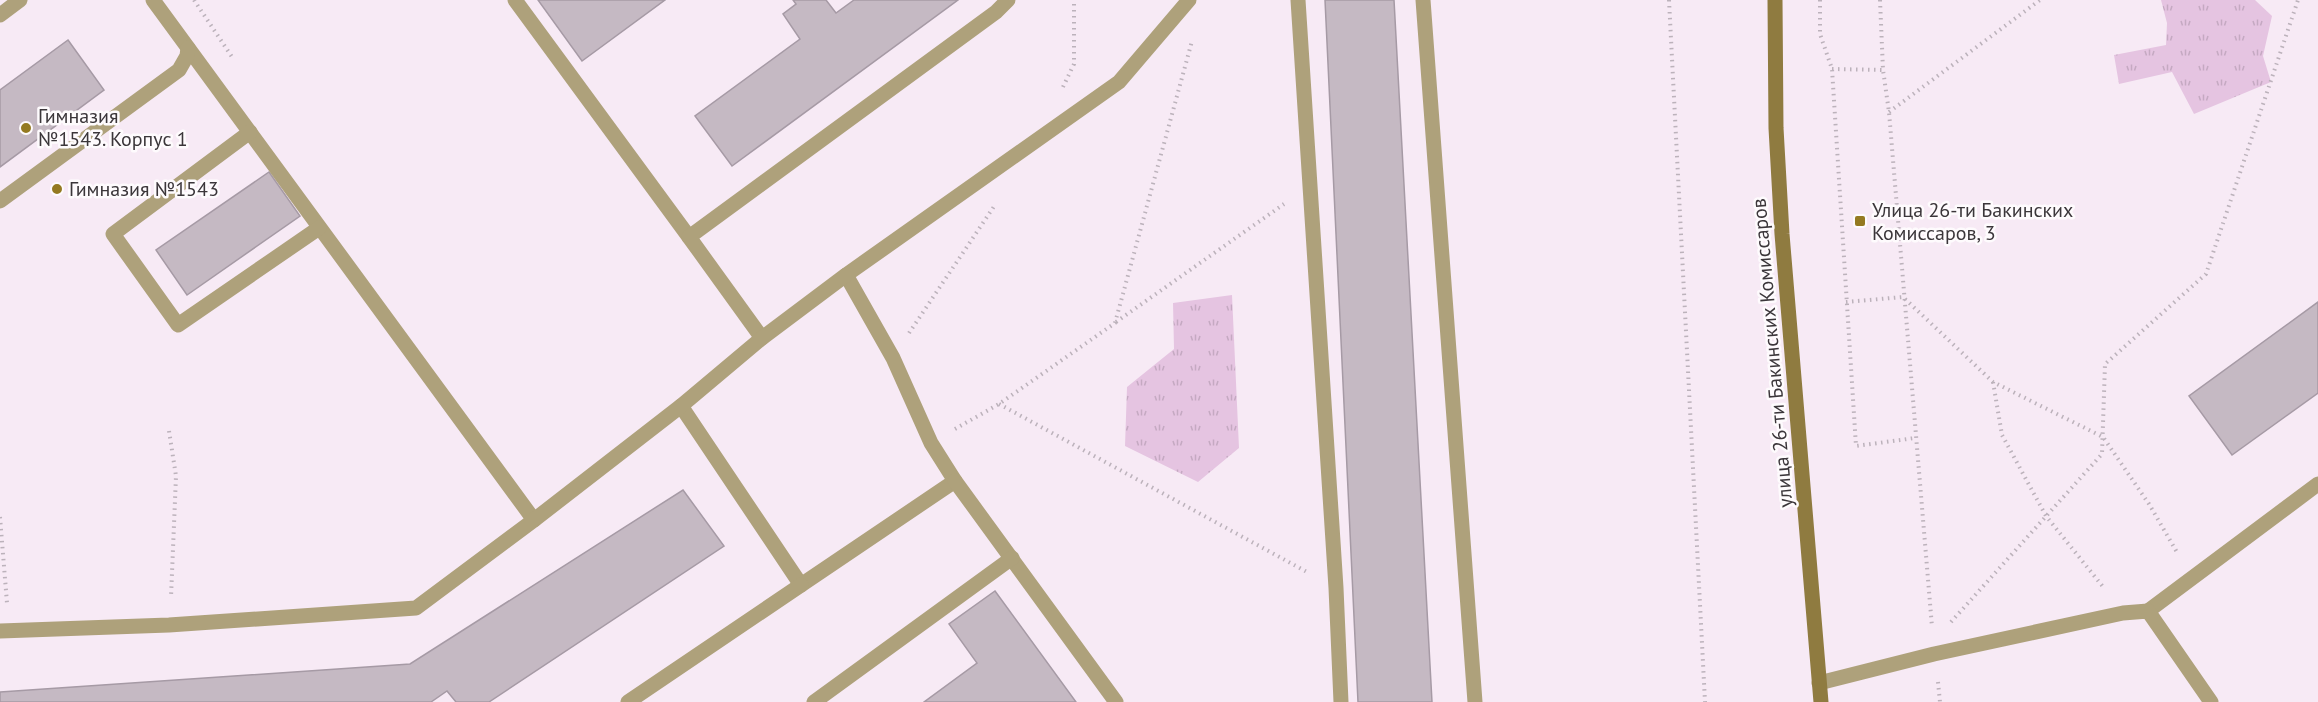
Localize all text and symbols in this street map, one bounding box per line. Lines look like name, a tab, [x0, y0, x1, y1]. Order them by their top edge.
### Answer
place label: Гимназия №1543. Корпус 1	[38, 103, 188, 152]
marker: Гимназия №1543. Корпус 1	[19, 121, 33, 135]
place label: Гимназия №1543	[69, 176, 219, 202]
marker: Гимназия №1543	[50, 182, 64, 196]
street label: улица 26-ти Бакинских Комиссаров	[1746, 197, 1798, 509]
place label: Улица 26-ти Бакинских Комиссаров, 3	[1872, 197, 2073, 246]
marker: Улица 26-ти Бакинских Комиссаров, 3	[1853, 214, 1867, 228]

